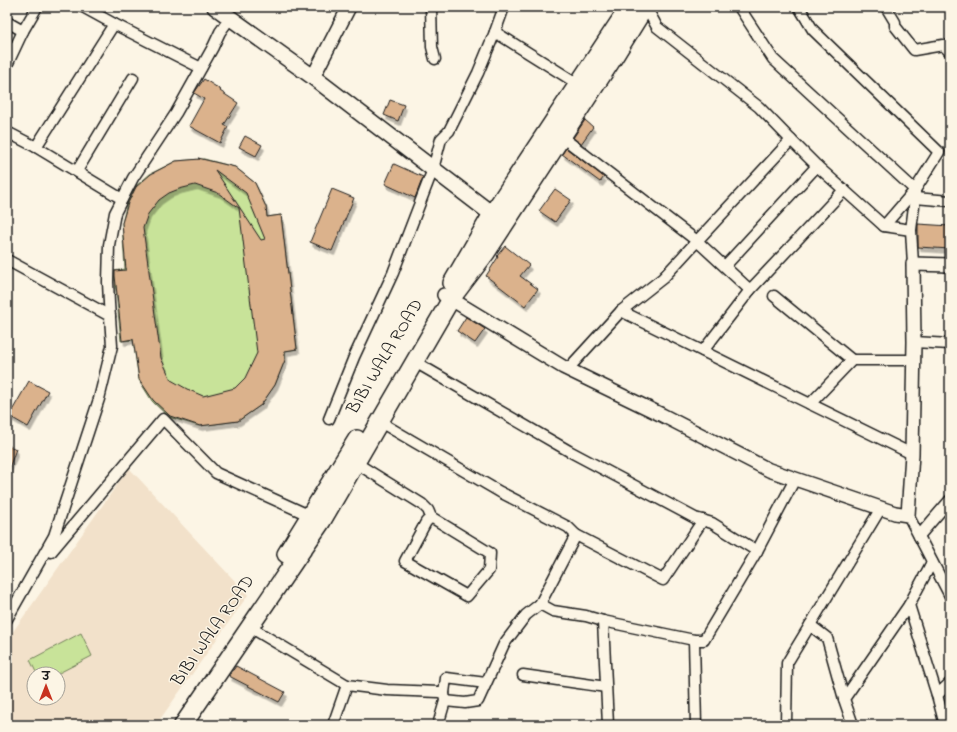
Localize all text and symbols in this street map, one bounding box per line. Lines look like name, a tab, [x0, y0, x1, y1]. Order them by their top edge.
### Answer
street label: BIBI WALA ROAD	[340, 294, 431, 421]
street label: BIBI WALA ROAD	[165, 570, 262, 693]
north arrow	[26, 666, 66, 706]
text: उ	[41, 669, 51, 685]

